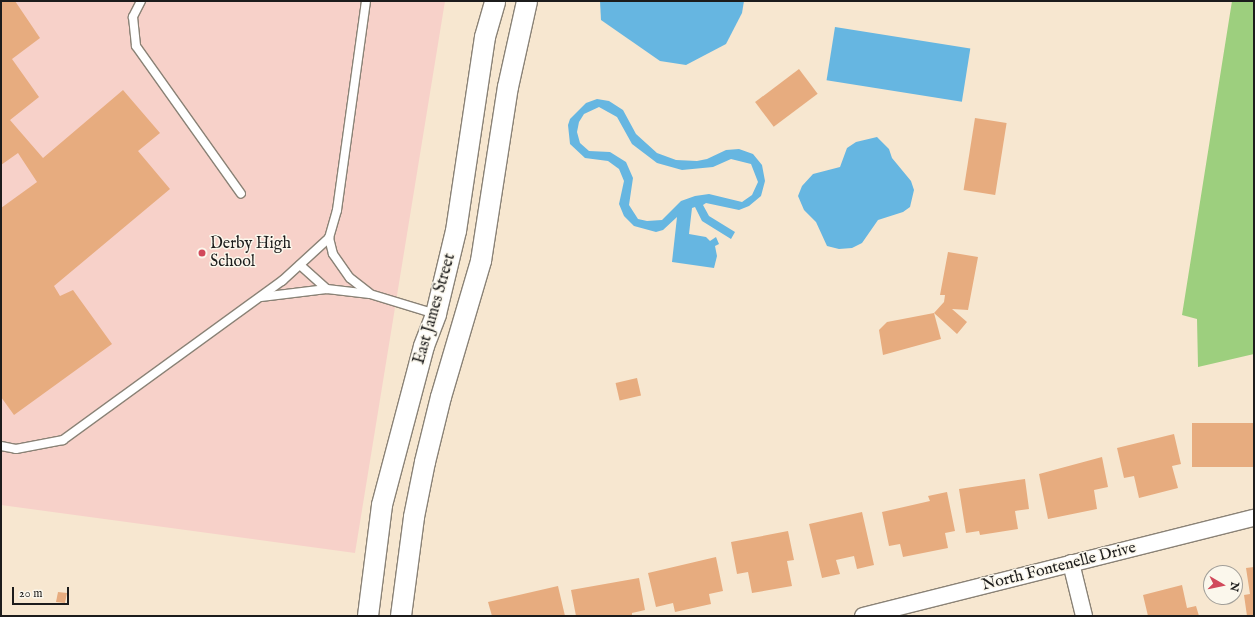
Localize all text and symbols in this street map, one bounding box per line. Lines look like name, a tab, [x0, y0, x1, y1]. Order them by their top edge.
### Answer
place label: Derby High School	[210, 234, 291, 272]
marker: Derby High School	[197, 248, 207, 258]
street label: East James Street	[410, 251, 460, 367]
street label: North Fontenelle Drive	[980, 539, 1138, 595]
north arrow	[1203, 565, 1243, 605]
scale bar	[14, 579, 71, 605]
text: N	[1226, 581, 1242, 593]
text: 20 m	[19, 586, 42, 601]

